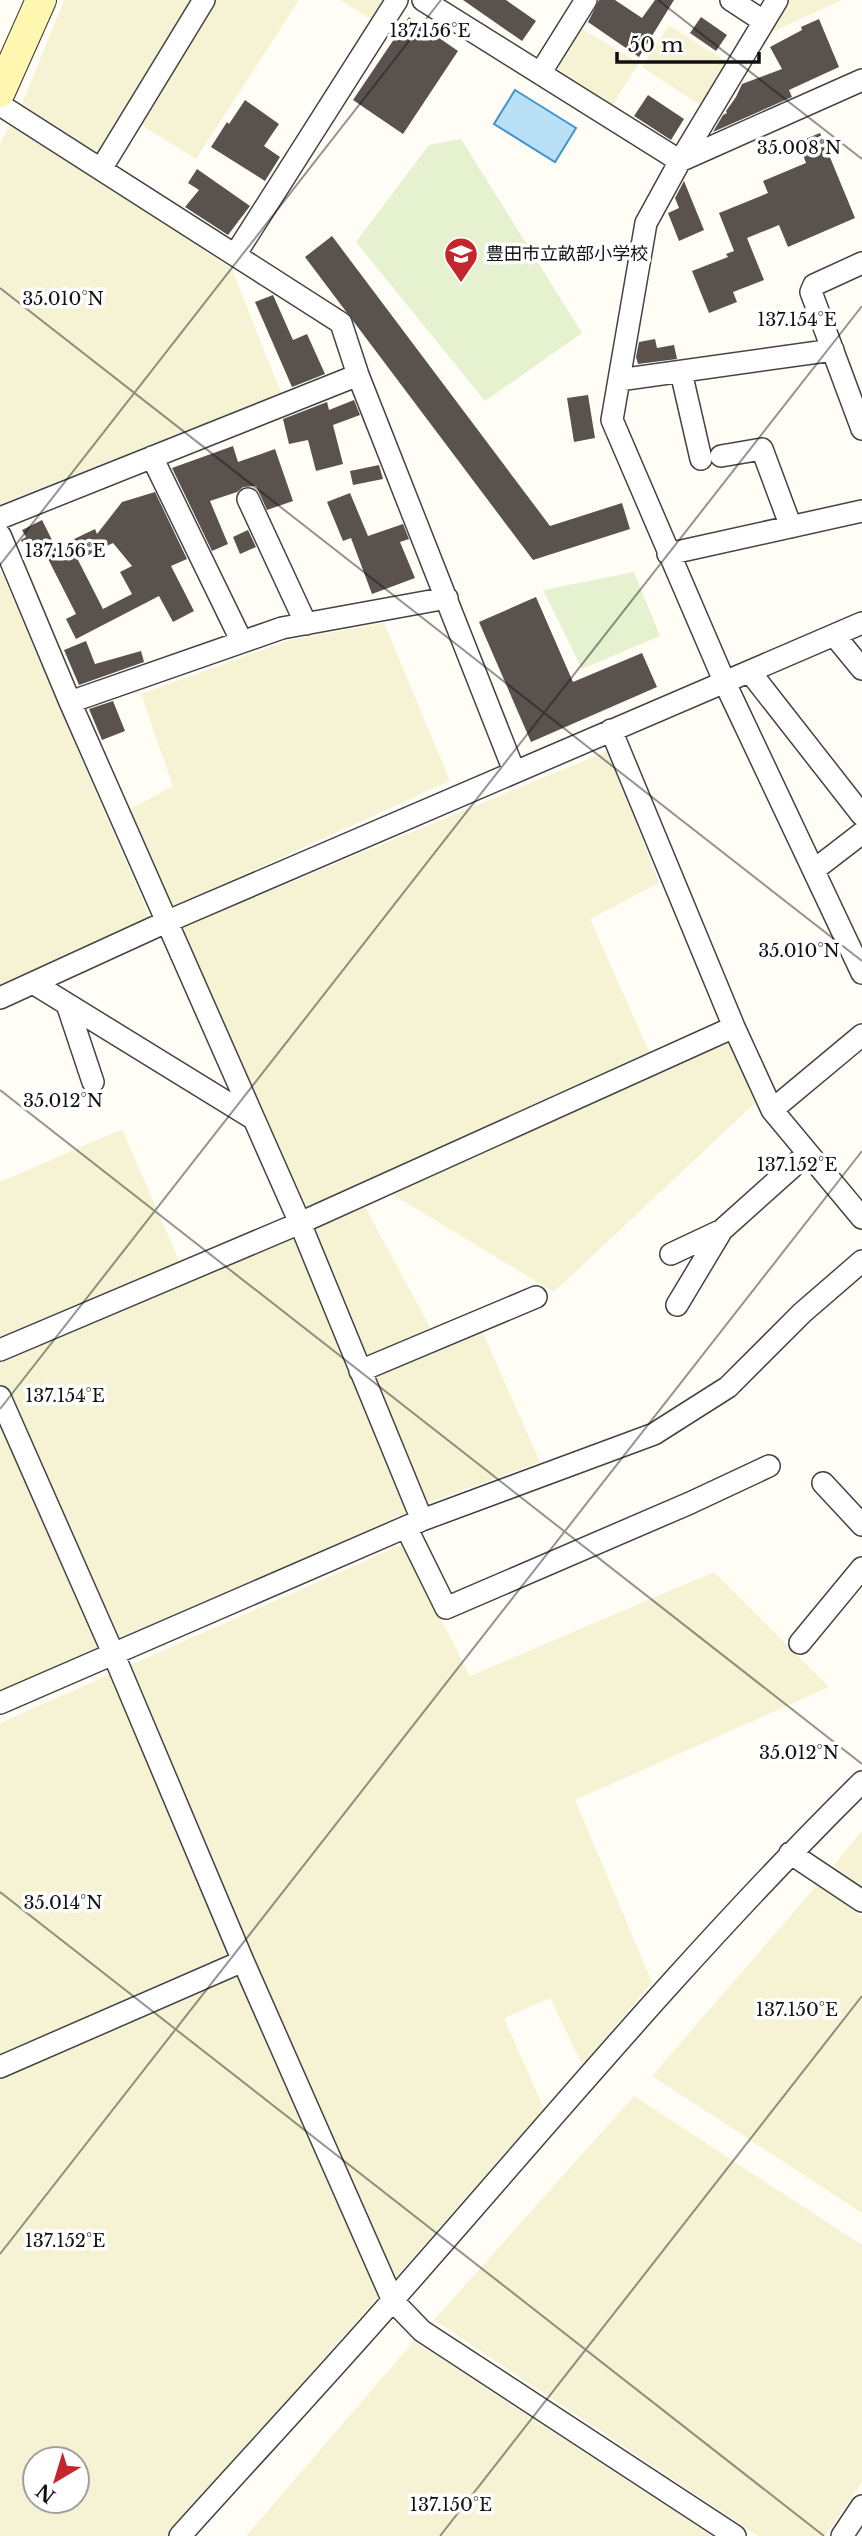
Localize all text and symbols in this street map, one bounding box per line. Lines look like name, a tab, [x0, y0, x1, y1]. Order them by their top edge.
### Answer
text: 137.156°E	[390, 20, 470, 42]
scale bar	[617, 21, 759, 65]
text: 50 m	[628, 32, 684, 58]
text: 35.008°N	[757, 137, 841, 159]
school or university icon: 豊田市立畝部小学校	[442, 235, 480, 284]
place label: 豊田市立畝部小学校	[486, 243, 648, 265]
text: 35.010°N	[22, 288, 104, 310]
text: 137.154°E	[757, 309, 837, 331]
text: 137.156°E	[25, 540, 105, 562]
text: 35.010°N	[758, 940, 840, 962]
text: 35.012°N	[23, 1090, 103, 1112]
text: 137.152°E	[757, 1154, 837, 1176]
text: 137.154°E	[25, 1385, 105, 1407]
text: 35.012°N	[759, 1742, 839, 1764]
text: 35.014°N	[23, 1892, 103, 1914]
text: 137.150°E	[756, 1999, 838, 2021]
text: 137.152°E	[25, 2230, 105, 2252]
north arrow	[21, 2445, 91, 2515]
text: N	[32, 2478, 60, 2508]
text: 137.150°E	[410, 2494, 492, 2516]

